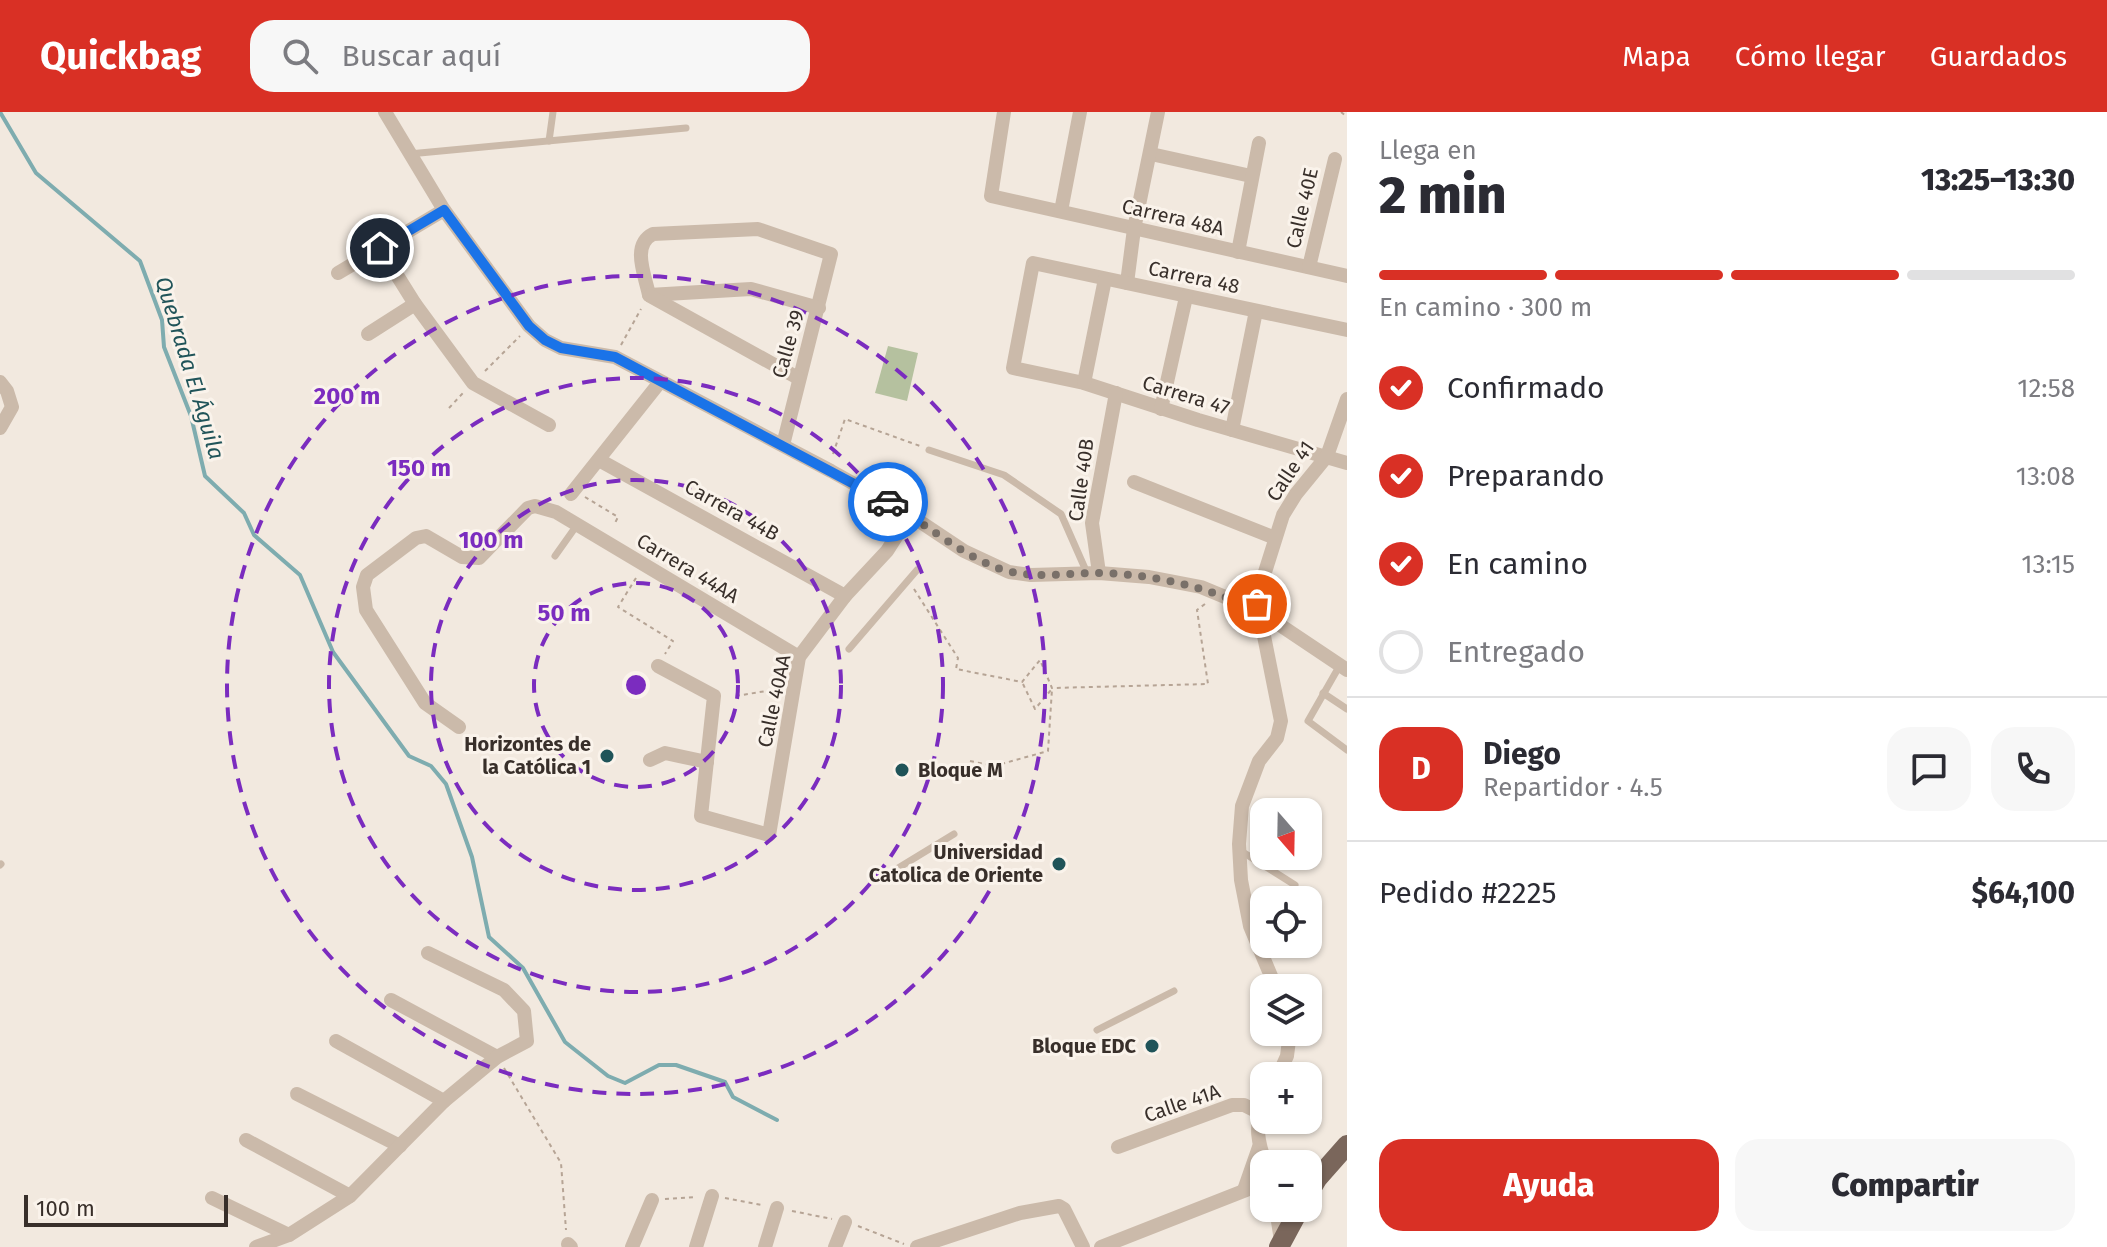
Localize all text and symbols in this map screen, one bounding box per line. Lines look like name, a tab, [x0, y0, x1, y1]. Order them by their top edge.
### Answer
search box	[250, 20, 810, 92]
text: Quickbag	[40, 33, 202, 79]
icon: search	[278, 34, 322, 78]
text: Buscar aquí	[342, 38, 501, 74]
text: Mapa	[1622, 40, 1691, 73]
text: Cómo llegar	[1735, 40, 1886, 73]
text: Guardados	[1930, 40, 2067, 73]
text: Llega en	[1379, 135, 1477, 166]
text: 13:25–13:30	[1921, 162, 2075, 198]
text: 2 min	[1379, 164, 1506, 227]
street label: Calle 40E	[1281, 165, 1323, 251]
street label: Carrera 48A	[1120, 194, 1227, 241]
pin	[346, 214, 414, 282]
icon: home	[358, 226, 402, 270]
street label: Carrera 48	[1146, 256, 1242, 298]
water label: Quebrada El Águila	[149, 273, 231, 463]
text: En camino · 300 m	[1379, 292, 1592, 323]
street label: Calle 39	[767, 307, 809, 381]
icon: check	[1379, 366, 1423, 410]
street label: Carrera 47	[1140, 370, 1233, 420]
text: Confirmado	[1447, 370, 1605, 406]
text: 12:58	[2017, 373, 2075, 404]
text: 200 m	[314, 382, 380, 410]
street label: Calle 41	[1261, 436, 1319, 506]
street label: Calle 40B	[1063, 437, 1099, 523]
text: 150 m	[387, 454, 451, 482]
icon: check	[1379, 454, 1423, 498]
text: Preparando	[1447, 458, 1605, 494]
text: 13:08	[2016, 461, 2075, 492]
courier	[848, 462, 928, 542]
street label: Carrera 44B	[681, 474, 783, 546]
icon: car	[866, 480, 910, 524]
text: 100 m	[458, 526, 524, 554]
street label: Carrera 44AA	[633, 528, 744, 608]
icon: check	[1379, 542, 1423, 586]
text: En camino	[1447, 546, 1588, 582]
text: 13:15	[2021, 549, 2075, 580]
pin	[1223, 570, 1291, 638]
icon: bag	[1235, 582, 1279, 626]
text: 50 m	[538, 599, 590, 627]
text: Entregado	[1447, 634, 1585, 670]
street label: Calle 40AA	[752, 652, 796, 750]
centre of rings	[622, 671, 650, 699]
button: chat	[1887, 727, 1971, 811]
button: phone	[1991, 727, 2075, 811]
place label: Horizontes de la Católica 1	[464, 732, 591, 779]
text: Diego	[1483, 736, 1561, 772]
marker: Horizontes de la Católica 1	[598, 747, 616, 765]
text: D	[1411, 751, 1431, 787]
place label: Bloque M	[918, 758, 1003, 782]
marker: Bloque M	[893, 761, 911, 779]
text: Repartidor · 4.5	[1483, 772, 1663, 803]
north arrow	[1250, 798, 1322, 870]
map controls	[1250, 798, 1322, 1222]
place label: Universidad Catolica de Oriente	[869, 840, 1043, 887]
marker: Universidad Catolica de Oriente	[1050, 855, 1068, 873]
text: Pedido #2225	[1379, 875, 1557, 911]
text: $64,100	[1971, 875, 2075, 911]
button: locate	[1250, 886, 1322, 958]
button: layers	[1250, 974, 1322, 1046]
place label: Bloque EDC	[1032, 1034, 1136, 1058]
marker: Bloque EDC	[1143, 1037, 1161, 1055]
button: +	[1250, 1062, 1322, 1134]
street label: Calle 41A	[1141, 1079, 1224, 1127]
button: Ayuda	[1379, 1139, 1719, 1231]
button: Compartir	[1735, 1139, 2075, 1231]
button: −	[1250, 1150, 1322, 1222]
scale bar	[24, 1191, 228, 1227]
text: 100 m	[36, 1195, 95, 1222]

